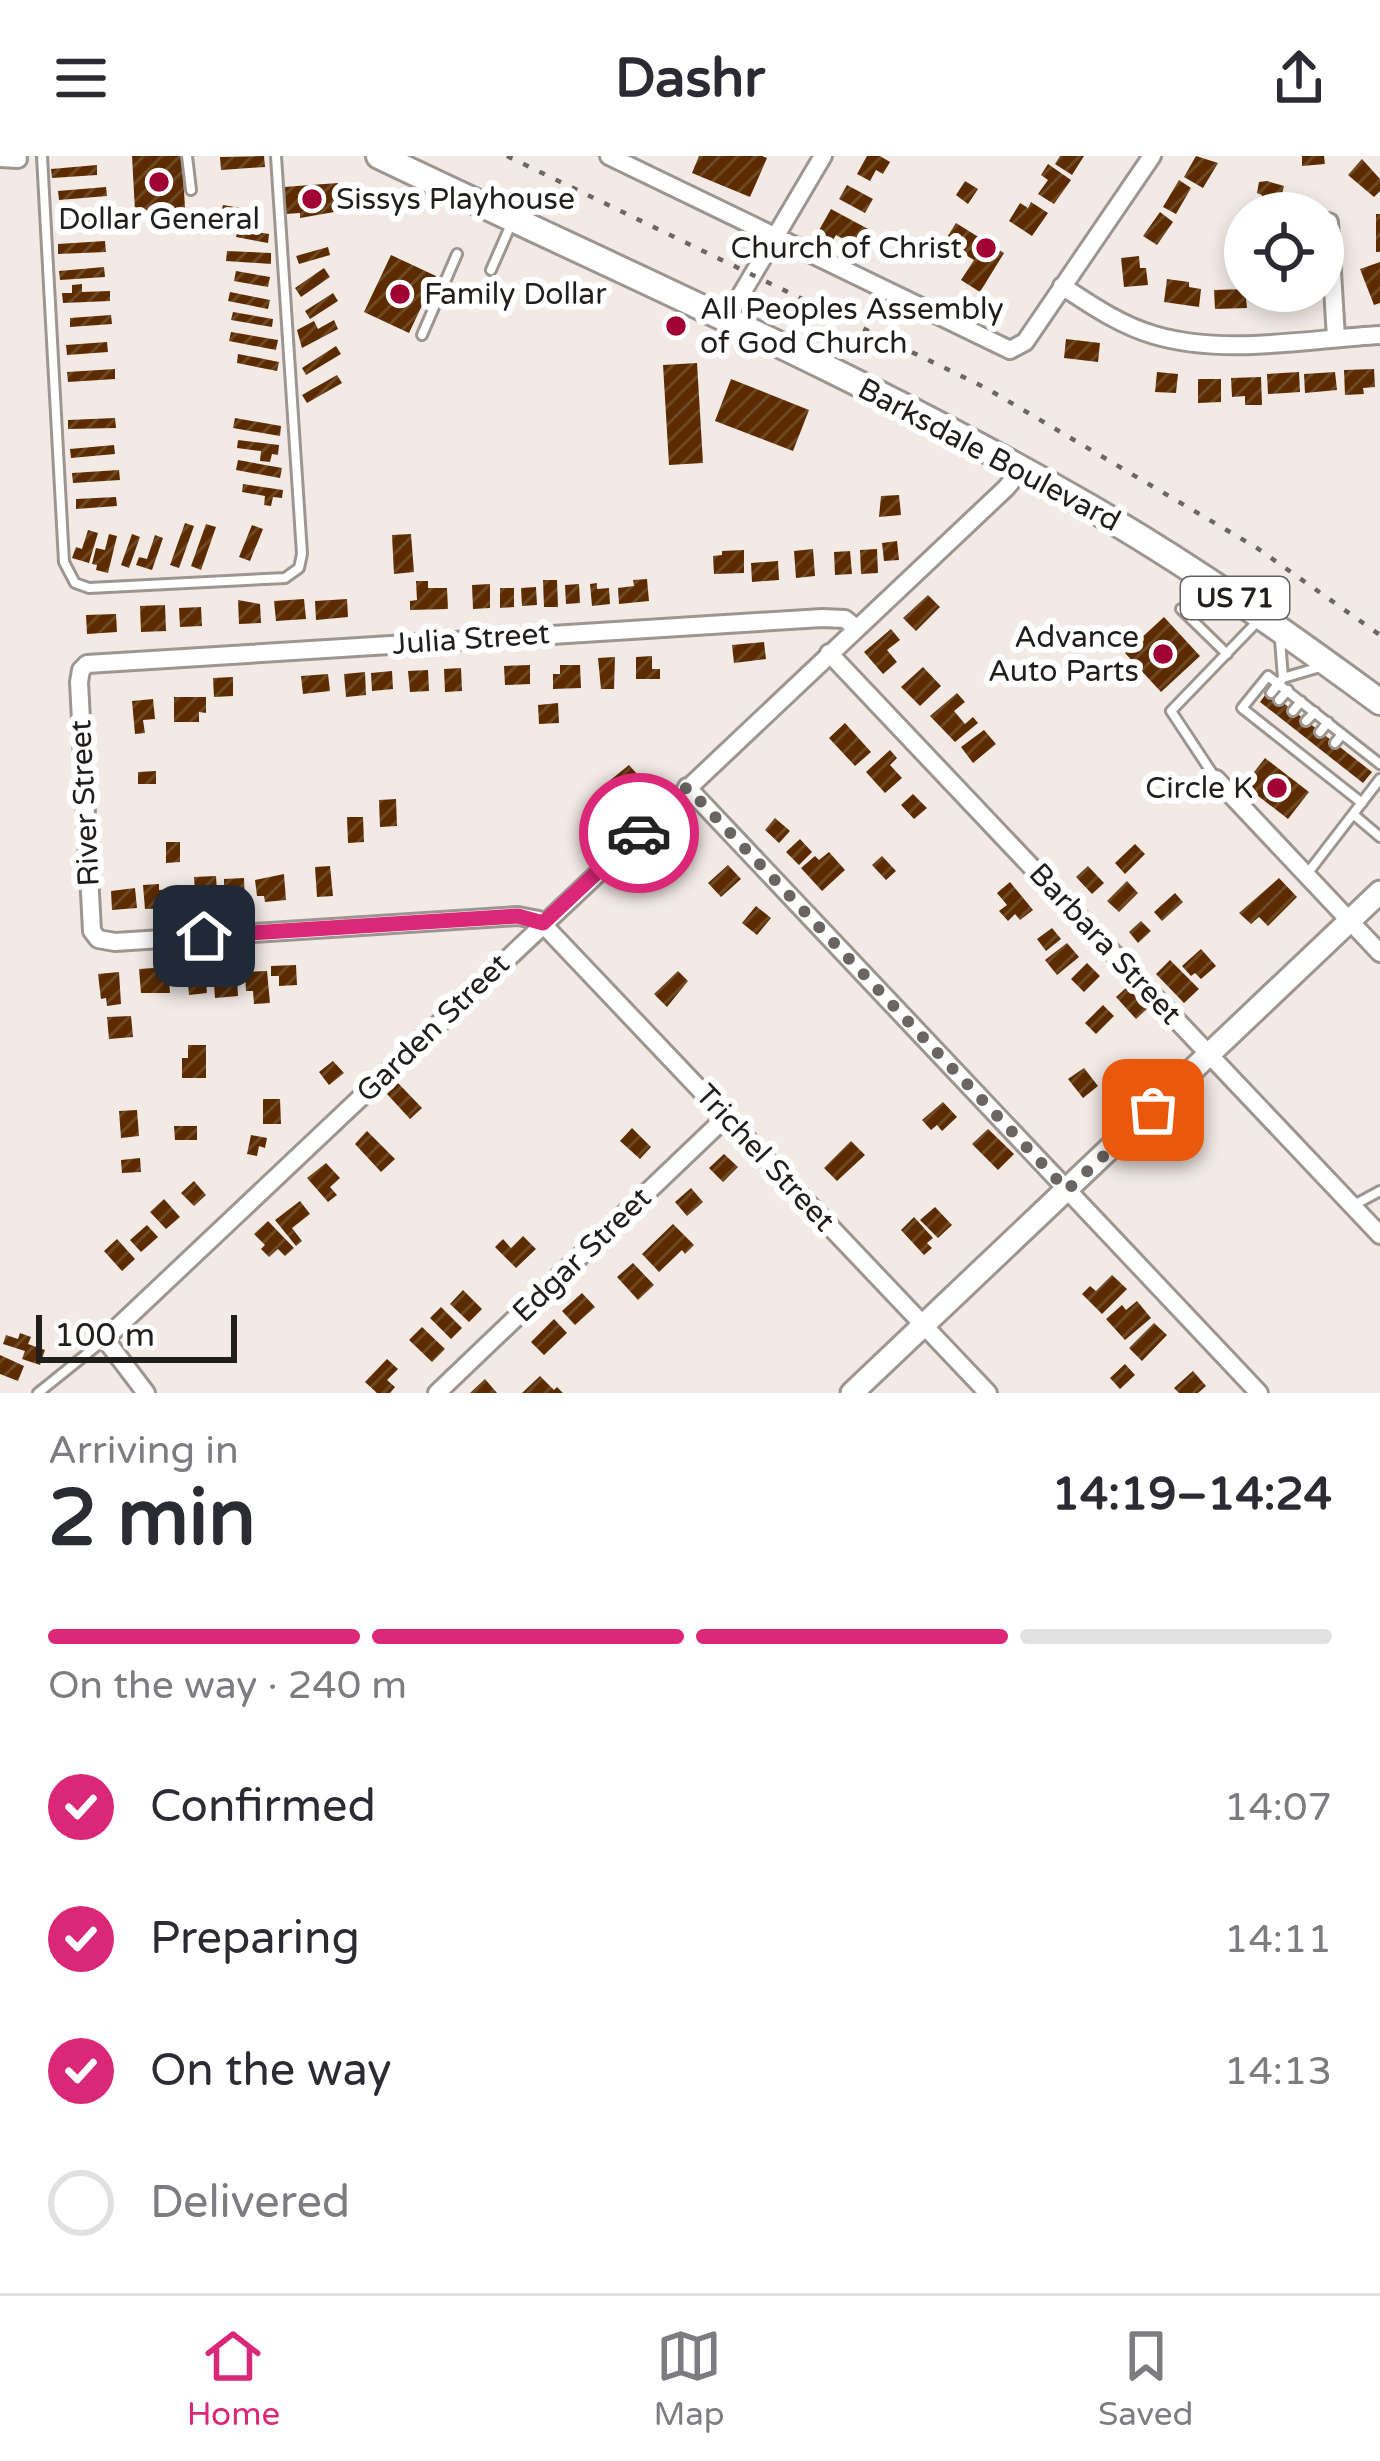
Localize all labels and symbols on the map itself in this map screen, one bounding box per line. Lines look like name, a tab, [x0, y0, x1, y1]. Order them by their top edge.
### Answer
marker: Dollar General	[146, 169, 172, 195]
place label: Sissys Playhouse	[336, 181, 575, 218]
marker: Sissys Playhouse	[299, 186, 325, 212]
place label: Dollar General	[58, 201, 260, 238]
place label: Church of Christ	[730, 230, 962, 267]
marker: Church of Christ	[973, 235, 999, 261]
place label: Family Dollar	[424, 276, 607, 313]
marker: Family Dollar	[387, 281, 413, 307]
place label: All Peoples Assembly of God Church	[700, 291, 1004, 362]
marker: All Peoples Assembly of God Church	[663, 313, 689, 339]
street label: Barksdale Boulevard	[852, 370, 1126, 540]
road number: US 71	[1181, 577, 1289, 619]
street label: Julia Street	[391, 615, 551, 663]
place label: Advance Auto Parts	[988, 619, 1139, 690]
marker: Advance Auto Parts	[1150, 641, 1176, 667]
street label: River Street	[62, 719, 108, 887]
place label: Circle K	[1145, 770, 1253, 807]
courier	[579, 773, 699, 893]
marker: Circle K	[1264, 775, 1290, 801]
street label: Barbara Street	[1021, 856, 1189, 1032]
pin	[153, 885, 255, 987]
street label: Garden Street	[349, 946, 517, 1110]
pin	[1102, 1059, 1204, 1161]
street label: Trichel Street	[687, 1077, 843, 1239]
street label: Edgar Street	[505, 1180, 659, 1330]
scale bar	[36, 1309, 237, 1362]

